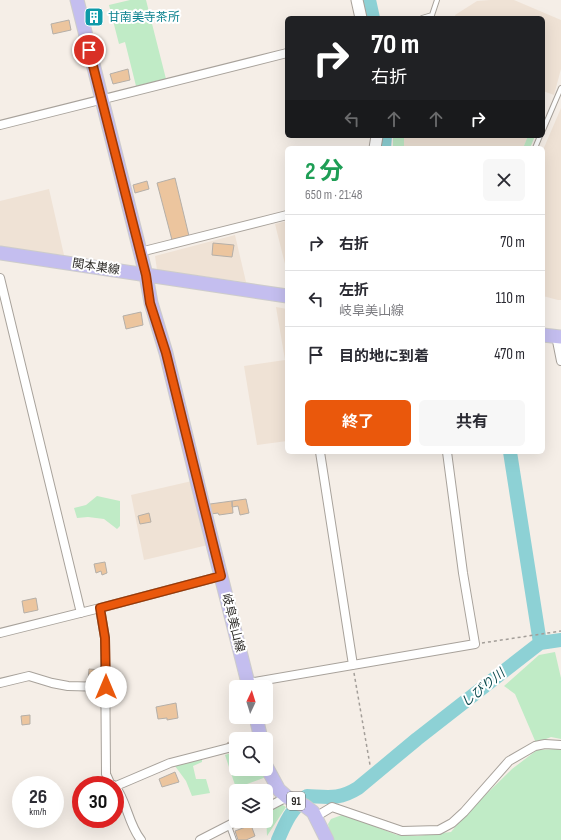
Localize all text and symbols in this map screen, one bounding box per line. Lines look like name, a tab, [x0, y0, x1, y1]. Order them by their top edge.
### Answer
building icon: 甘南美寺茶所	[83, 6, 105, 28]
place label: 甘南美寺茶所	[108, 10, 180, 25]
text: 70 m	[371, 28, 419, 61]
icon: right	[305, 32, 357, 84]
pin	[72, 33, 106, 67]
icon: arrive	[78, 39, 100, 61]
text: 右折	[371, 67, 407, 88]
icon: left	[341, 108, 363, 130]
icon: ahead	[383, 108, 405, 130]
icon: ahead	[425, 108, 447, 130]
icon: right	[467, 108, 489, 130]
text: 2 分	[305, 157, 343, 186]
button: close	[483, 159, 525, 201]
text: 650 m · 21:48	[305, 187, 362, 203]
icon: right	[305, 232, 327, 254]
text: 70 m	[500, 233, 525, 252]
text: 右折	[339, 235, 369, 254]
street label: 関本巣線	[71, 256, 121, 278]
text: 左折	[339, 281, 369, 300]
icon: left	[305, 288, 327, 310]
text: 110 m	[496, 289, 525, 308]
text: 岐阜美山線	[339, 303, 404, 319]
icon: arrive	[305, 344, 327, 366]
text: 470 m	[494, 345, 525, 364]
text: 目的地に到着	[339, 347, 429, 366]
button: 終了	[305, 400, 411, 446]
button: 共有	[419, 400, 525, 446]
street label: 岐阜美山線	[218, 592, 248, 654]
water label: しびり川	[458, 664, 510, 711]
position arrow	[85, 666, 127, 708]
north arrow	[229, 680, 273, 724]
map controls	[229, 680, 273, 828]
button: search	[229, 732, 273, 776]
speed limit sign: 30	[72, 776, 124, 828]
button: layers	[229, 784, 273, 828]
text: 26	[29, 785, 47, 809]
road number: 91	[287, 792, 305, 810]
text: km/h	[29, 806, 47, 818]

